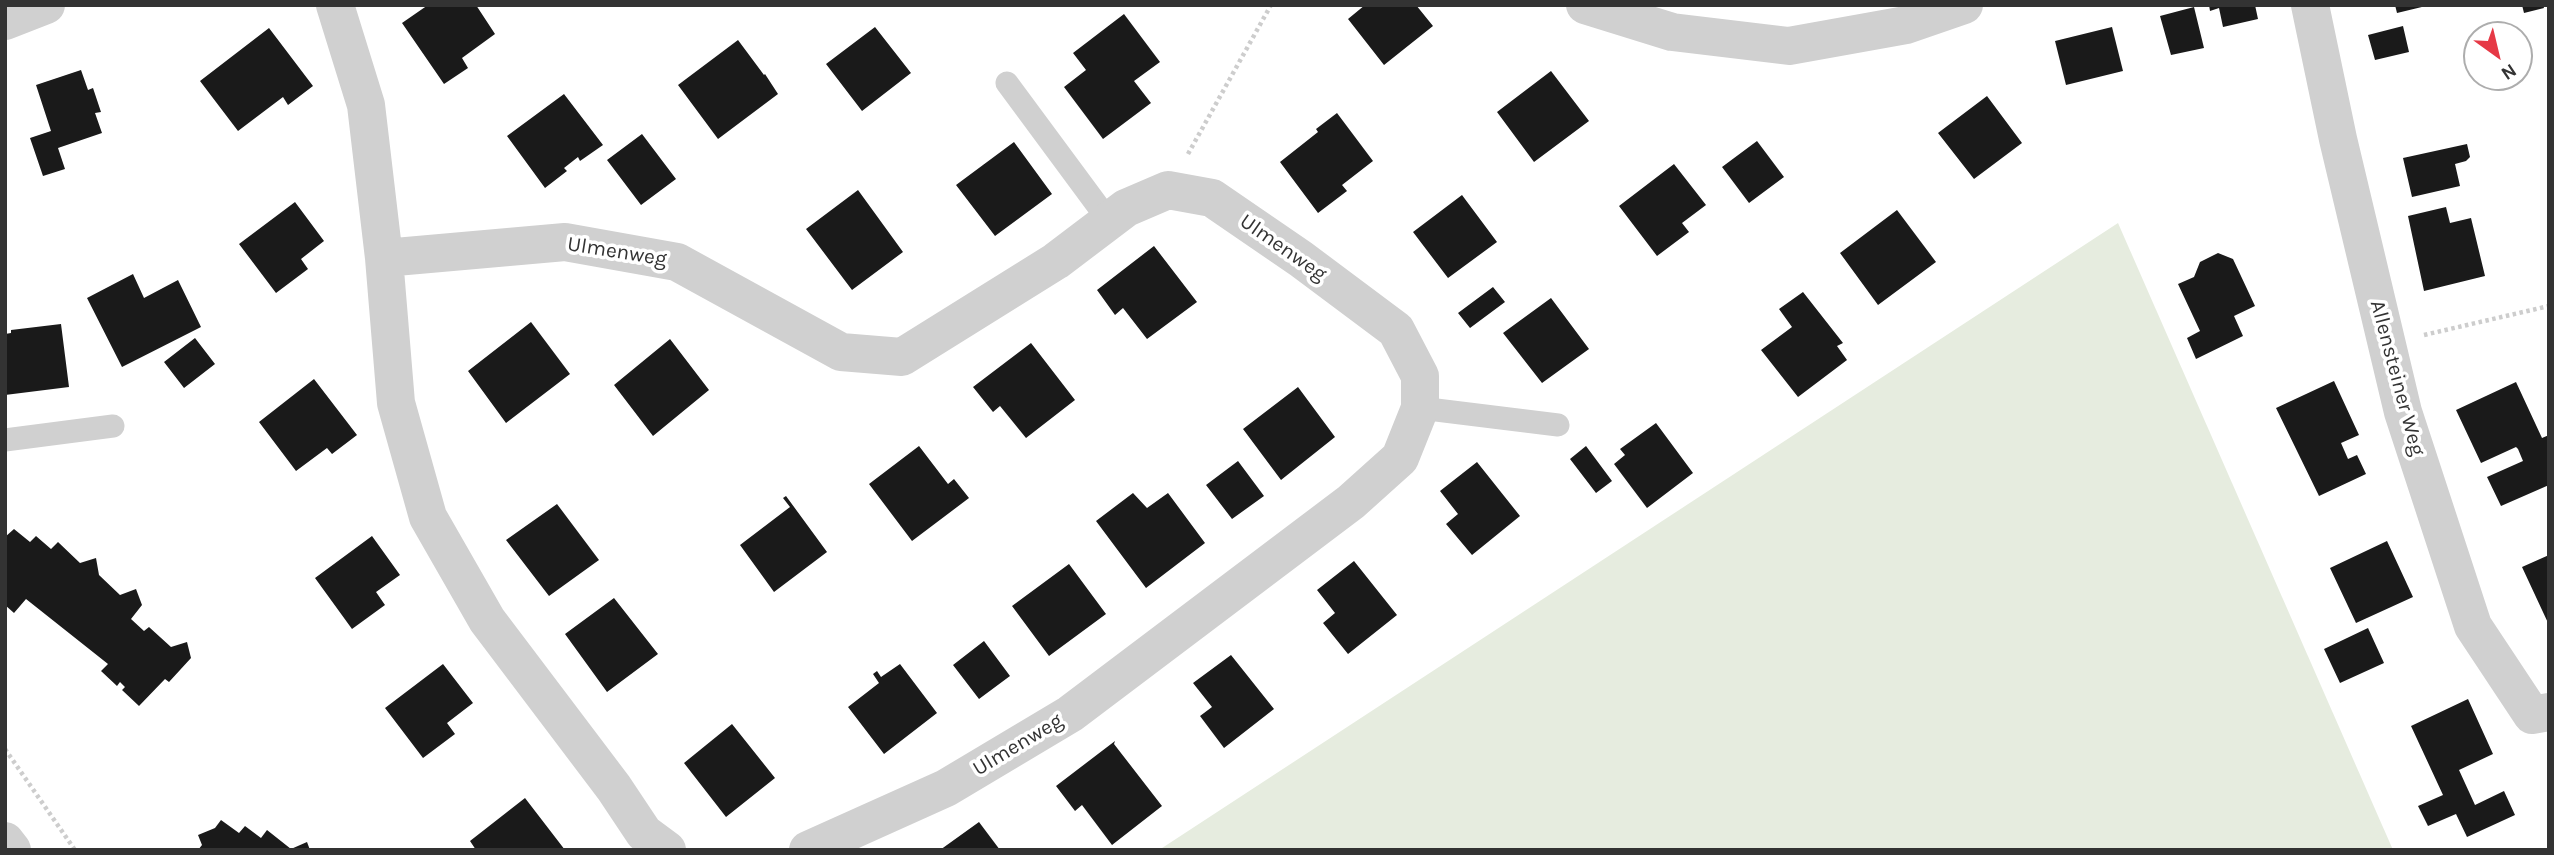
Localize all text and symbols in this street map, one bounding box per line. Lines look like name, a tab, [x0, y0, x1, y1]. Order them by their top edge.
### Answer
north arrow	[2463, 21, 2533, 91]
text: N	[2497, 59, 2520, 85]
street label: Ulmenweg	[1235, 209, 1331, 287]
street label: Ulmenweg	[565, 232, 669, 272]
street label: Allensteiner Weg	[2364, 297, 2430, 459]
street label: Ulmenweg	[968, 708, 1068, 782]

